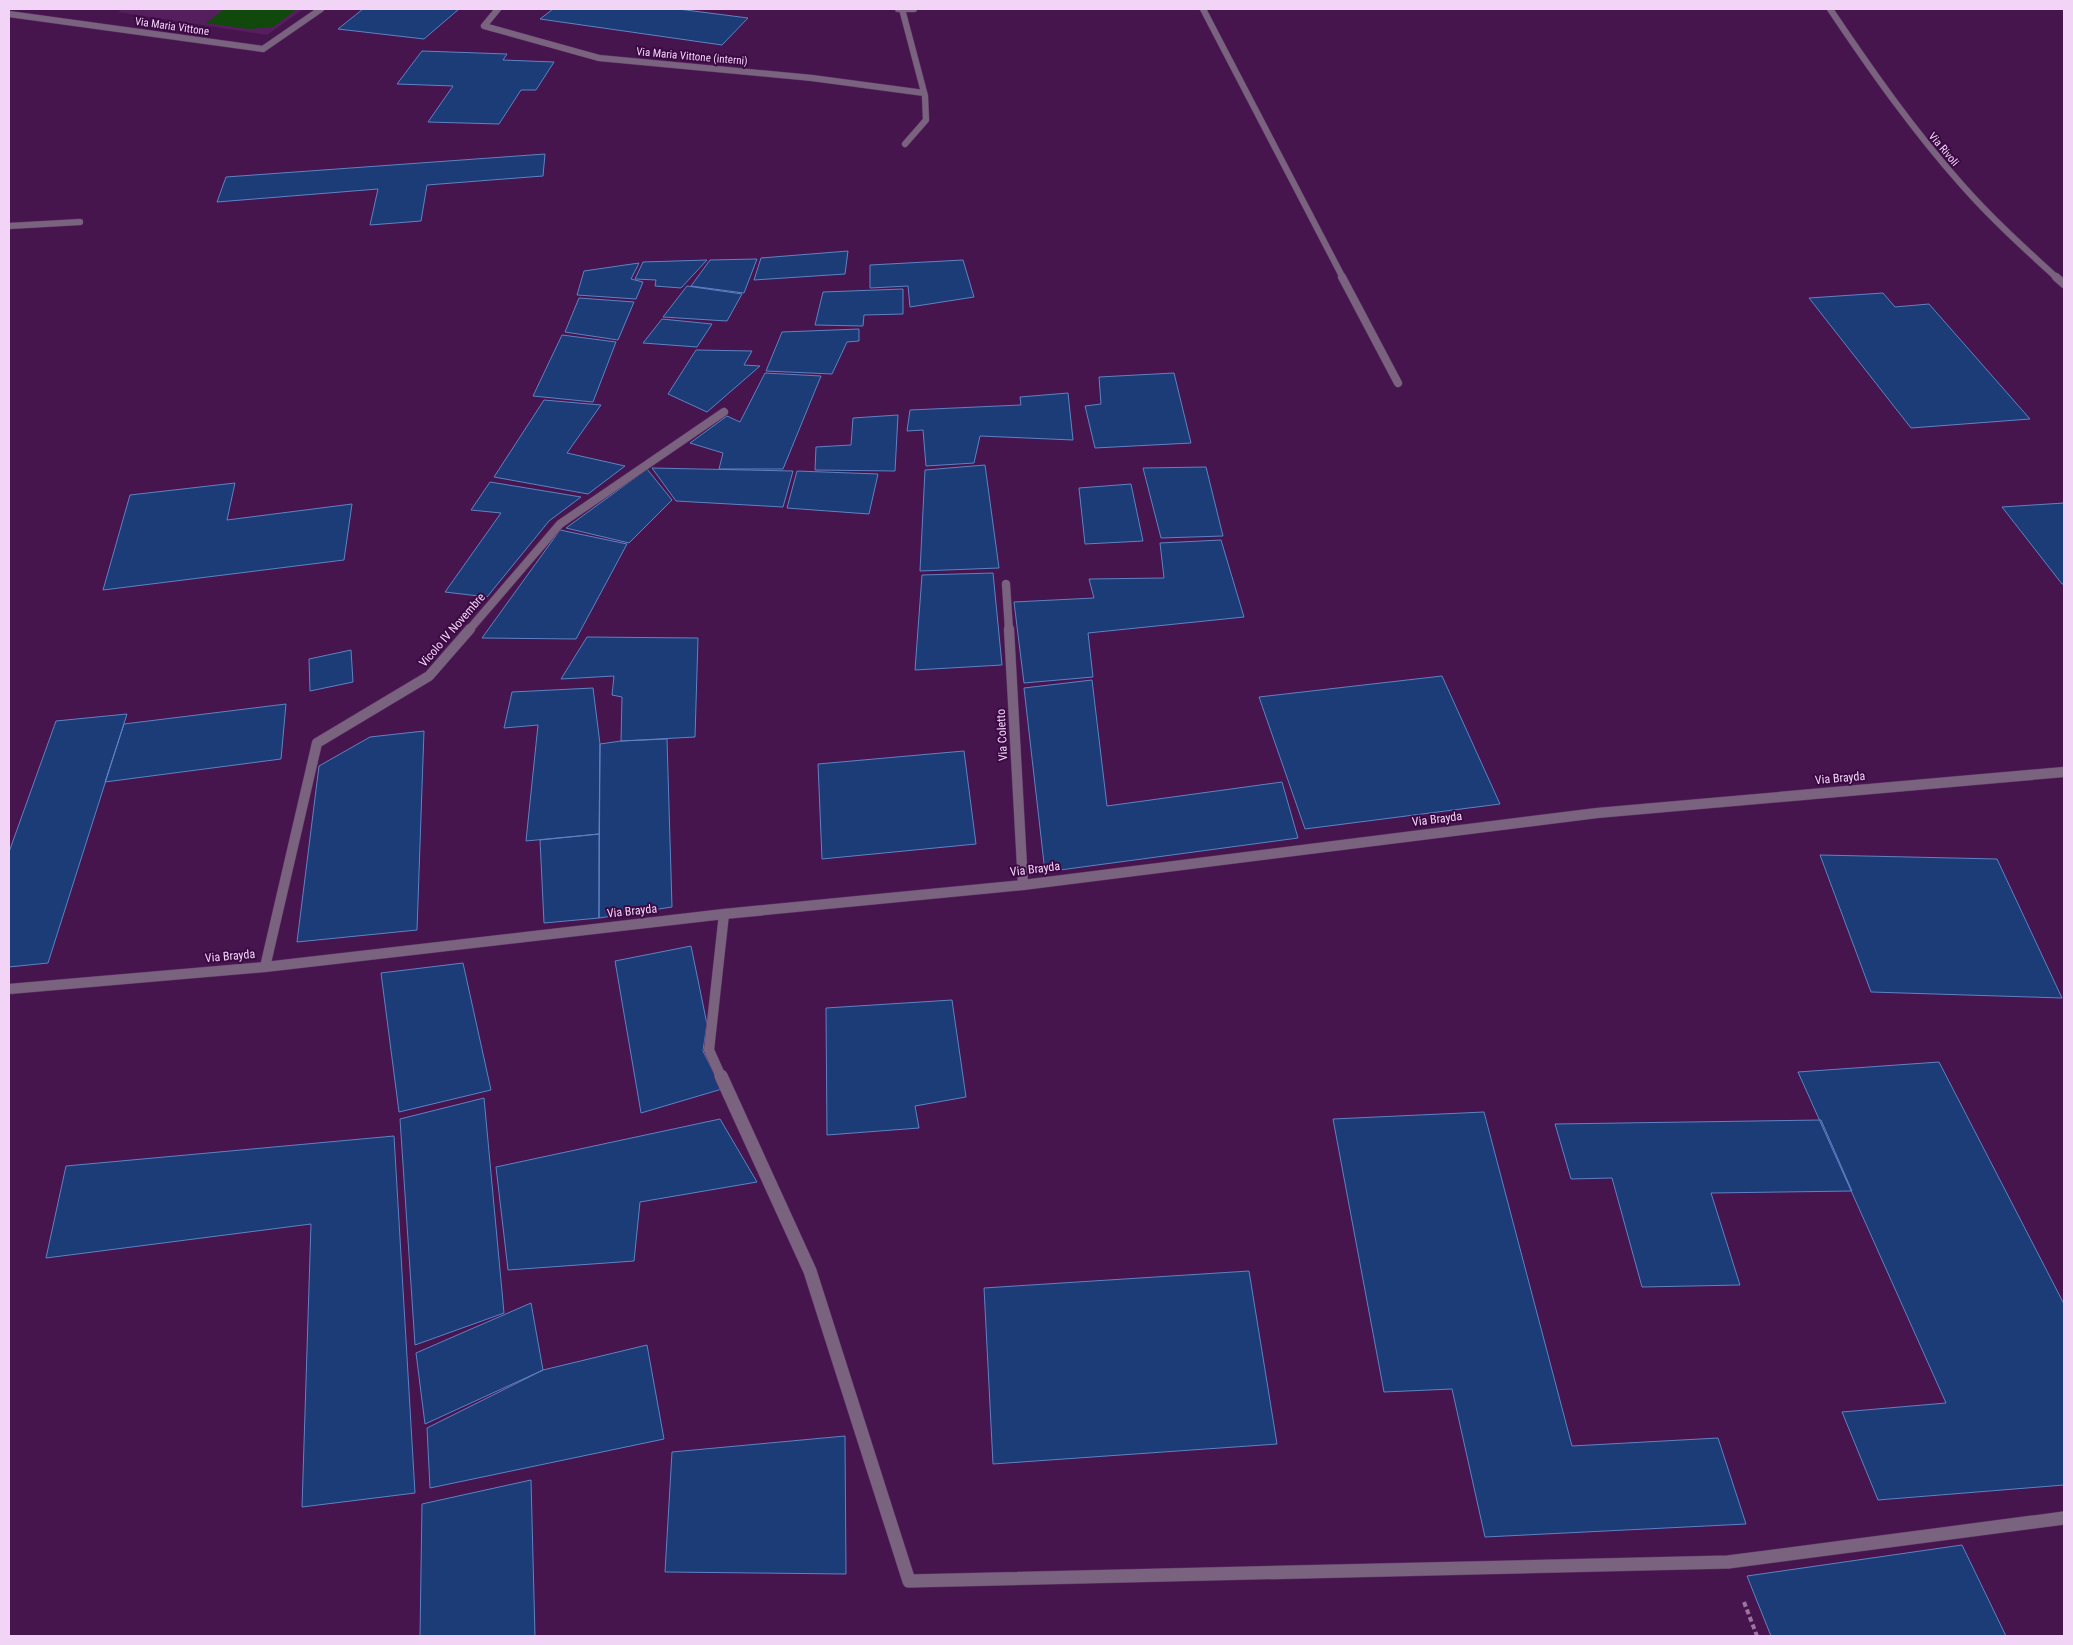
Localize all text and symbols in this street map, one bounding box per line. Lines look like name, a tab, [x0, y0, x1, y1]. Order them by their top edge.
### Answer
street label: Via Maria Vittone	[134, 15, 210, 38]
street label: Via Maria Vittone (interni)	[636, 45, 748, 68]
street label: Via Rivoli	[1926, 130, 1961, 169]
street label: Vicolo IV Novembre	[416, 590, 488, 670]
street label: Via Coletto	[994, 709, 1010, 761]
street label: Via Brayda	[1814, 769, 1866, 787]
street label: Via Brayda	[1411, 809, 1463, 829]
street label: Via Brayda	[1009, 859, 1061, 879]
street label: Via Brayda	[606, 901, 658, 921]
street label: Via Brayda	[204, 947, 256, 965]

